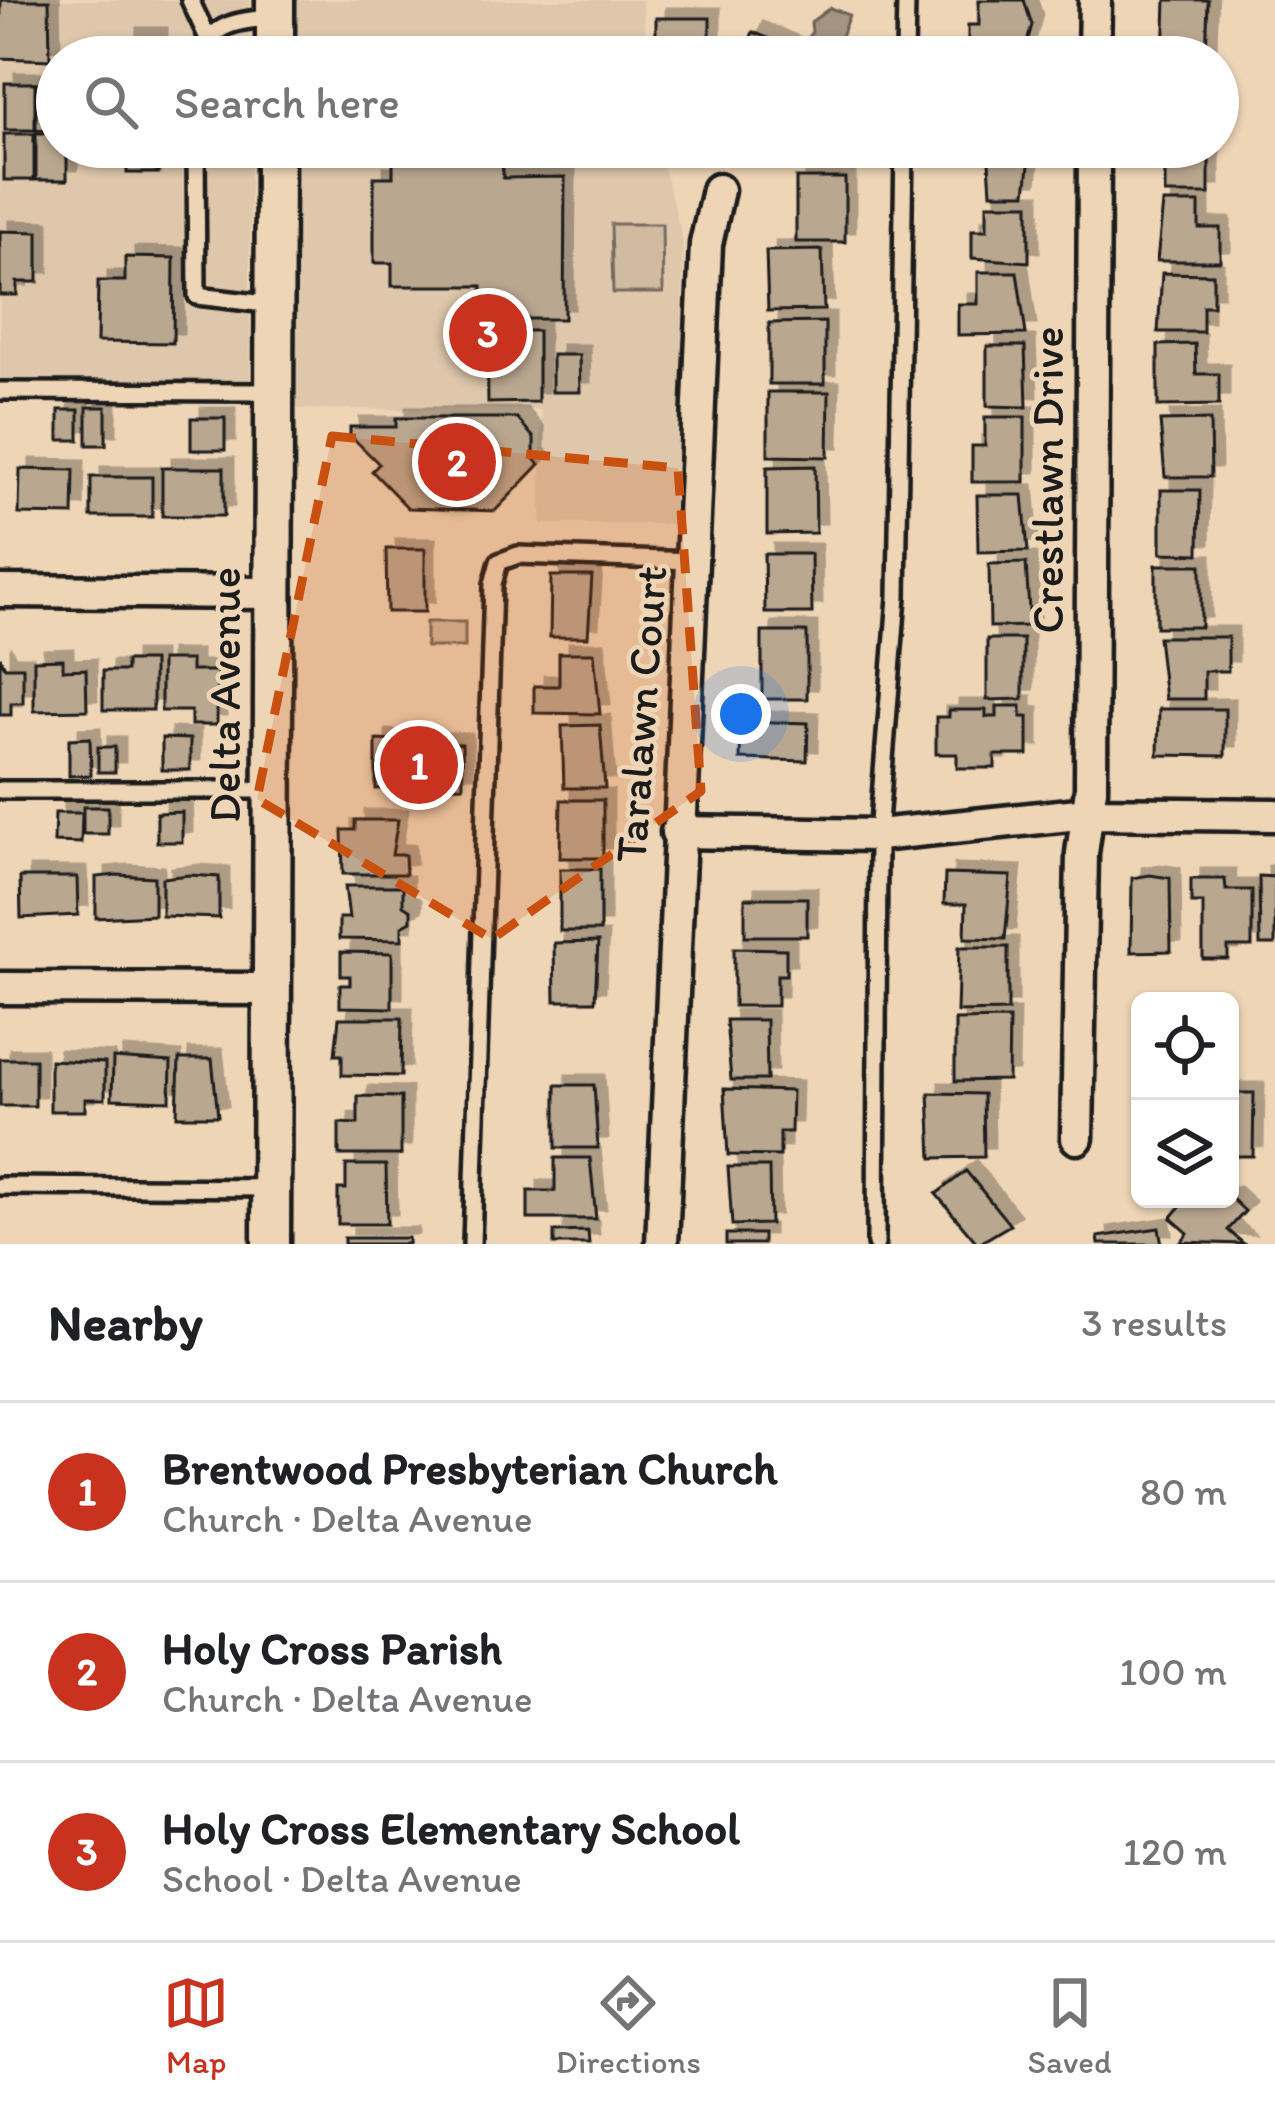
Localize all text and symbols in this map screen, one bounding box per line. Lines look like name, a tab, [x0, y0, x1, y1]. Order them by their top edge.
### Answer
search box	[36, 36, 1239, 168]
icon: search	[78, 69, 144, 135]
text: Search here	[174, 75, 400, 129]
pin: 3	[449, 288, 527, 378]
street label: Crestlawn Drive	[1020, 326, 1074, 634]
pin: 2	[418, 417, 496, 507]
street label: Taralawn Court	[603, 564, 677, 864]
street label: Delta Avenue	[197, 567, 251, 823]
your location	[711, 684, 771, 744]
pin: 1	[380, 720, 458, 810]
map controls	[1131, 992, 1239, 1208]
button: locate	[1131, 992, 1239, 1100]
button: layers	[1131, 1100, 1239, 1208]
text: Nearby	[48, 1292, 203, 1353]
text: 3 results	[1081, 1299, 1227, 1346]
text: Brentwood Presbyterian Church	[162, 1441, 777, 1495]
text: 1	[78, 1468, 96, 1515]
text: 80 m	[1140, 1468, 1227, 1515]
text: Church · Delta Avenue	[162, 1495, 532, 1542]
text: Holy Cross Parish	[162, 1621, 502, 1675]
text: 2	[77, 1648, 97, 1695]
text: 100 m	[1119, 1648, 1227, 1695]
text: Church · Delta Avenue	[162, 1675, 532, 1722]
text: Holy Cross Elementary School	[162, 1801, 740, 1855]
text: 3	[76, 1828, 98, 1875]
text: 120 m	[1123, 1828, 1227, 1875]
text: School · Delta Avenue	[162, 1855, 522, 1902]
tab: Map	[163, 1970, 229, 2081]
tab: Directions	[556, 1970, 701, 2081]
tab: Saved	[1028, 1970, 1112, 2081]

